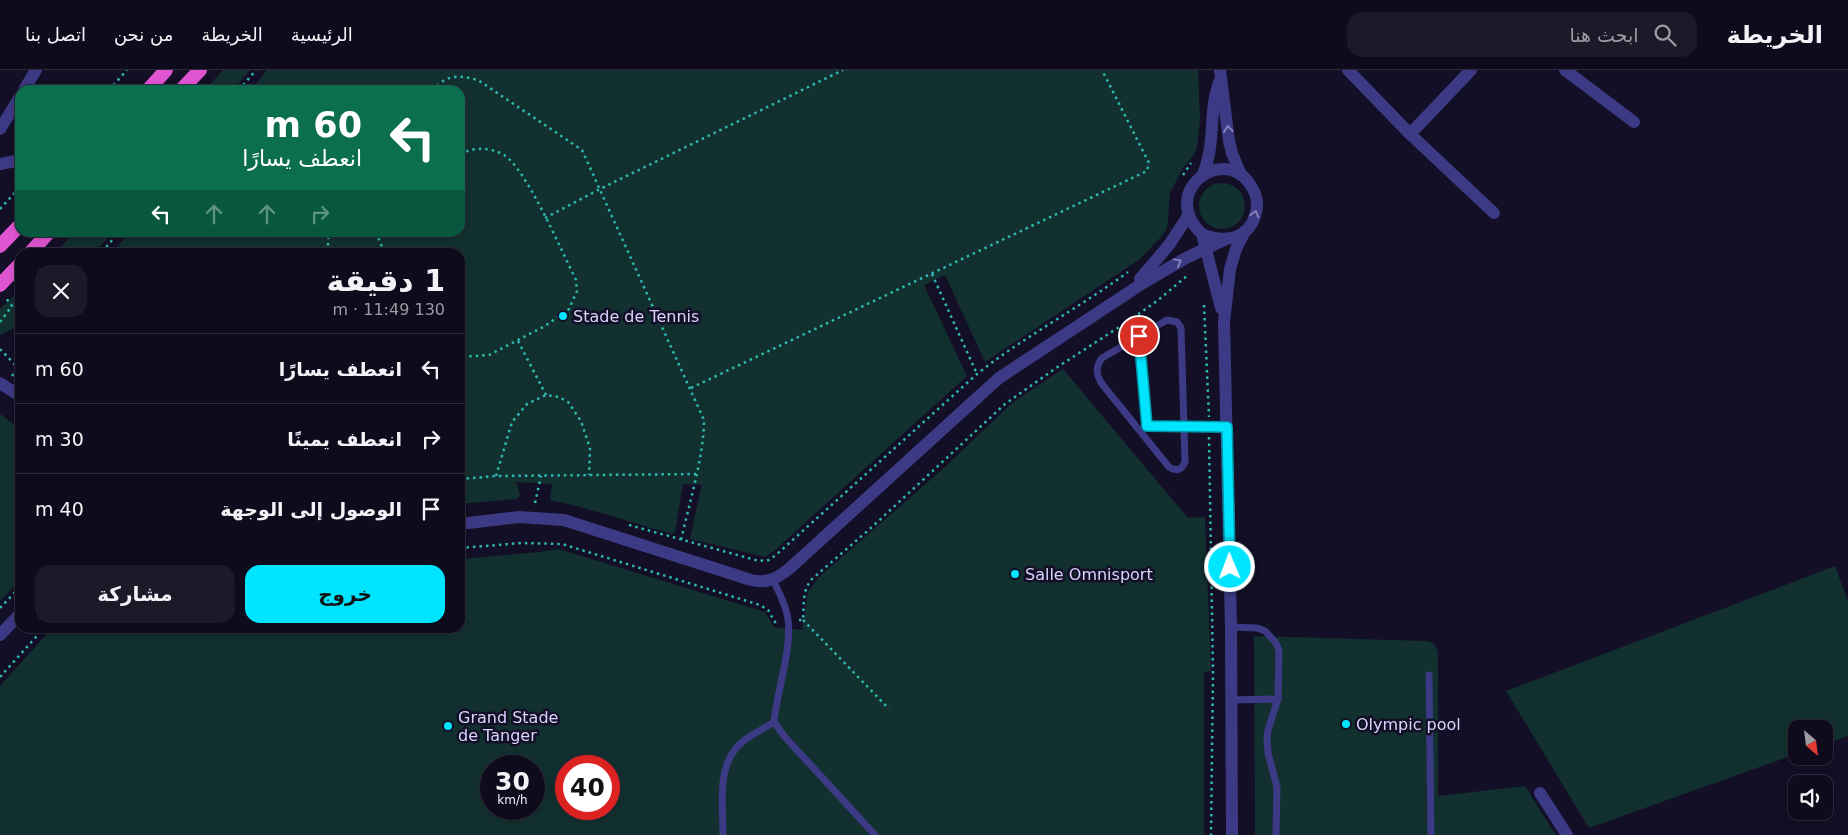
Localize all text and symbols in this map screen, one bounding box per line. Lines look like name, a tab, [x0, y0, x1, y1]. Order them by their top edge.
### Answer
search box	[1347, 12, 1697, 57]
icon: search	[1651, 21, 1679, 49]
text: الخريطة	[1727, 21, 1823, 49]
text: اتصل بنا	[25, 24, 86, 45]
text: من نحن	[114, 24, 173, 45]
text: الخريطة	[201, 24, 263, 45]
text: الرئيسية	[291, 24, 353, 45]
text: ابحث هنا	[1570, 24, 1639, 46]
text: 60 m	[265, 105, 362, 145]
icon: left	[380, 105, 445, 170]
one-way arrow	[1223, 124, 1234, 132]
text: انعطف يسارًا	[242, 146, 362, 171]
icon: left	[147, 200, 175, 228]
icon: ahead	[200, 200, 228, 228]
icon: ahead	[253, 200, 281, 228]
icon: right	[306, 200, 334, 228]
one-way arrow	[1249, 210, 1259, 218]
one-way arrow	[1173, 258, 1182, 268]
text: 1 دقيقة	[327, 263, 445, 298]
button: close	[35, 265, 87, 317]
text: 130 m · 11:49	[332, 300, 445, 319]
place label: Stade de Tennis	[573, 307, 699, 326]
marker: Stade de Tennis	[557, 310, 569, 322]
pin	[1118, 315, 1160, 357]
icon: arrive	[1125, 322, 1153, 350]
icon: left	[417, 355, 445, 383]
text: 60 m	[35, 358, 84, 380]
text: انعطف يسارًا	[279, 358, 402, 380]
icon: right	[417, 425, 445, 453]
text: 30 m	[35, 428, 84, 450]
text: انعطف يمينًا	[287, 428, 402, 450]
icon: arrive	[417, 495, 445, 523]
text: 40 m	[35, 498, 84, 520]
text: الوصول إلى الوجهة	[220, 498, 402, 520]
position arrow	[1203, 540, 1255, 592]
button: مشاركة	[35, 565, 235, 623]
button: خروج	[245, 565, 445, 623]
place label: Salle Omnisport	[1025, 565, 1153, 584]
marker: Salle Omnisport	[1009, 568, 1021, 580]
place label: Grand Stade de Tanger	[458, 708, 558, 745]
place label: Olympic pool	[1356, 715, 1461, 734]
marker: Olympic pool	[1340, 718, 1352, 730]
marker: Grand Stade de Tanger	[442, 720, 454, 732]
north arrow	[1788, 720, 1832, 765]
map controls	[1788, 720, 1833, 820]
speed limit sign: 40	[555, 755, 620, 820]
text: 30	[495, 767, 530, 796]
button: sound	[1788, 775, 1833, 820]
text: km/h	[497, 793, 528, 807]

